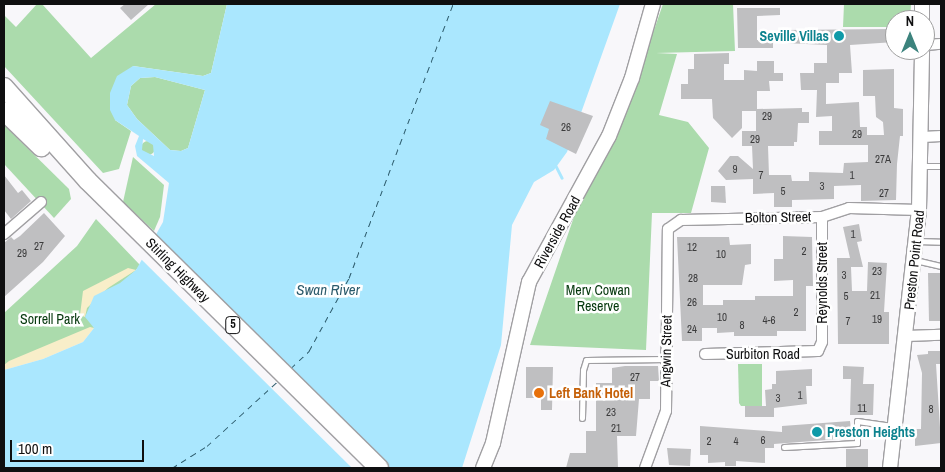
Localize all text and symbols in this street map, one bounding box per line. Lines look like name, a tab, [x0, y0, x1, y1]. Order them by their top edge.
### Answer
north arrow	[885, 10, 935, 60]
text: N	[906, 12, 914, 30]
place label: Seville Villas	[760, 28, 829, 44]
marker: Seville Villas	[833, 30, 845, 42]
house number: 29	[762, 109, 772, 123]
house number: 26	[561, 120, 571, 134]
house number: 29	[852, 127, 862, 141]
house number: 29	[750, 132, 760, 146]
house number: 27A	[875, 152, 891, 166]
house number: 9	[732, 162, 738, 176]
house number: 7	[758, 168, 764, 182]
house number: 1	[849, 168, 855, 182]
house number: 3	[819, 179, 825, 193]
house number: 5	[780, 184, 786, 198]
house number: 27	[879, 186, 889, 200]
street label: Riverside Road	[530, 193, 584, 271]
street label: Bolton Street	[745, 208, 811, 226]
street label: Preston Point Road	[900, 209, 928, 311]
house number: 1	[850, 227, 856, 241]
street label: Stirling Highway	[142, 234, 214, 306]
house number: 27	[34, 239, 44, 253]
house number: 12	[687, 240, 697, 254]
street label: Reynolds Street	[814, 242, 830, 324]
house number: 2	[801, 244, 807, 258]
house number: 29	[17, 246, 27, 260]
house number: 10	[716, 247, 726, 261]
house number: 23	[872, 264, 882, 278]
house number: 3	[841, 268, 847, 282]
house number: 28	[688, 271, 698, 285]
water label: Swan River	[296, 281, 360, 299]
park label: Merv Cowan Reserve	[566, 282, 630, 314]
house number: 21	[870, 288, 880, 302]
house number: 5	[843, 289, 849, 303]
house number: 26	[687, 295, 697, 309]
house number: 2	[793, 305, 799, 319]
house number: 10	[717, 310, 727, 324]
park label: Sorrell Park	[20, 311, 80, 327]
house number: 19	[872, 312, 882, 326]
house number: 4-6	[762, 313, 776, 327]
house number: 7	[845, 314, 851, 328]
street label: Angwin Street	[657, 315, 675, 387]
road number: 5	[224, 316, 242, 334]
house number: 8	[739, 318, 745, 332]
house number: 24	[687, 322, 697, 336]
street label: Surbiton Road	[726, 346, 800, 362]
house number: 27	[630, 370, 640, 384]
place label: Left Bank Hotel	[549, 385, 633, 401]
marker: Left Bank Hotel	[533, 387, 545, 399]
house number: 1	[797, 388, 803, 402]
house number: 3	[775, 391, 781, 405]
house number: 11	[857, 401, 867, 415]
house number: 8	[928, 402, 934, 416]
house number: 23	[606, 405, 616, 419]
house number: 21	[611, 421, 621, 435]
place label: Preston Heights	[827, 424, 915, 440]
marker: Preston Heights	[811, 426, 823, 438]
scale bar	[12, 430, 146, 462]
house number: 6	[760, 433, 766, 447]
house number: 2	[706, 434, 712, 448]
house number: 4	[733, 434, 739, 448]
text: 100 m	[18, 438, 52, 459]

